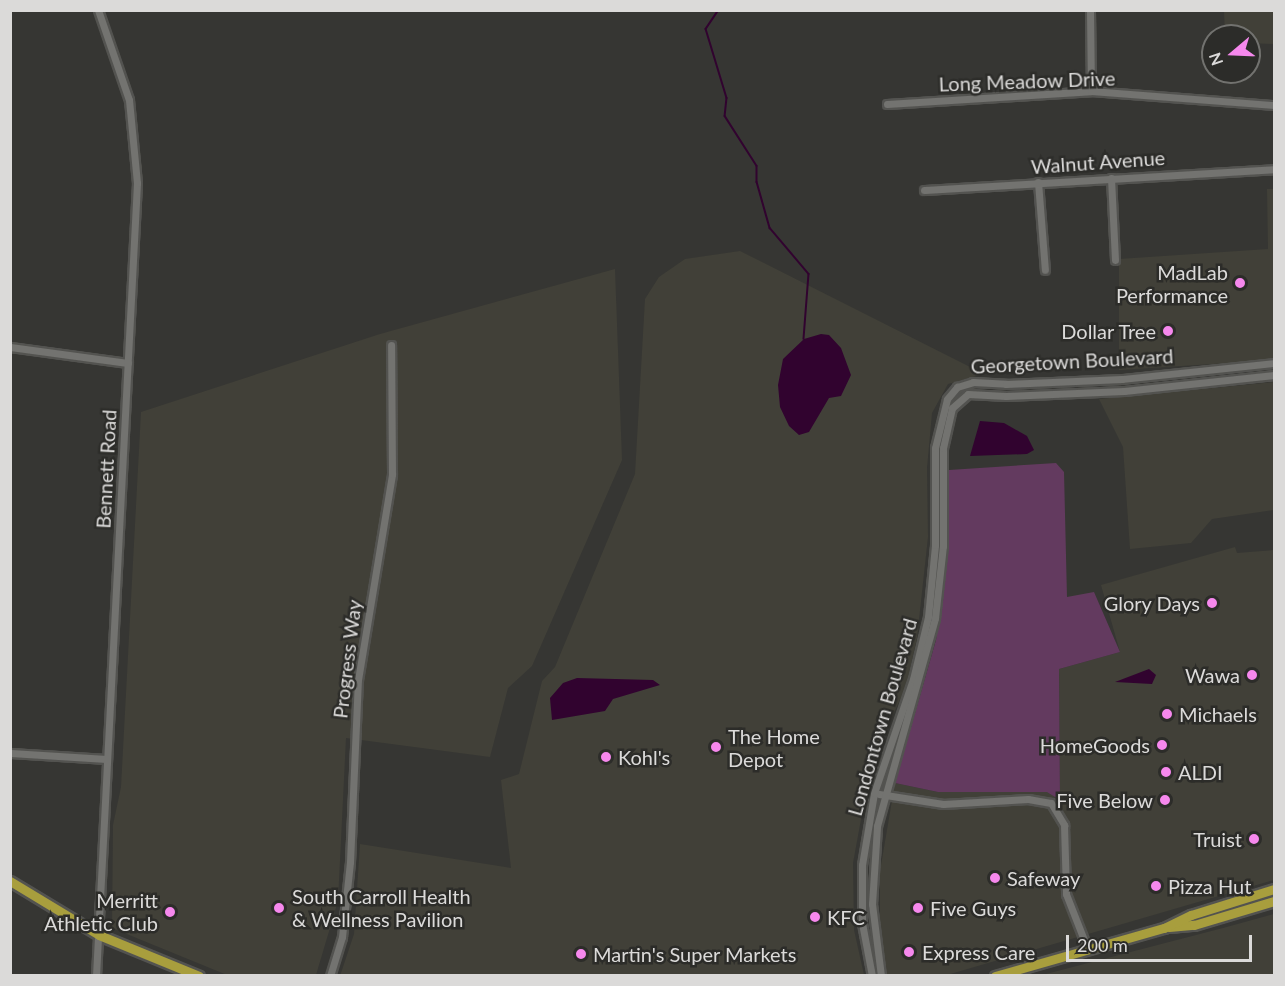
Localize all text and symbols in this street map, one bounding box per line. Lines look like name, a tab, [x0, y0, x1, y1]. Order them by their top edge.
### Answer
north arrow	[1201, 24, 1261, 84]
text: N	[1204, 50, 1226, 68]
street label: Long Meadow Drive	[938, 66, 1116, 96]
street label: Walnut Avenue	[1030, 145, 1166, 179]
place label: MadLab Performance	[1116, 260, 1228, 307]
marker: MadLab Performance	[1233, 276, 1247, 290]
place label: Dollar Tree	[1060, 319, 1156, 343]
marker: Dollar Tree	[1161, 324, 1175, 338]
street label: Georgetown Boulevard	[970, 344, 1174, 378]
street label: Bennett Road	[91, 409, 121, 529]
place label: Glory Days	[1103, 591, 1200, 615]
marker: Glory Days	[1205, 596, 1219, 610]
street label: Progress Way	[328, 598, 366, 720]
street label: Londontown Boulevard	[842, 615, 922, 819]
place label: Wawa	[1185, 663, 1240, 687]
marker: Wawa	[1245, 668, 1259, 682]
place label: Michaels	[1179, 702, 1257, 726]
marker: Michaels	[1160, 707, 1174, 721]
place label: The Home Depot	[728, 724, 820, 771]
place label: HomeGoods	[1040, 733, 1150, 757]
marker: HomeGoods	[1155, 738, 1169, 752]
marker: The Home Depot	[709, 740, 723, 754]
place label: Kohl's	[618, 745, 670, 769]
marker: Kohl's	[599, 750, 613, 764]
place label: ALDI	[1178, 760, 1223, 784]
marker: ALDI	[1159, 765, 1173, 779]
place label: Five Below	[1056, 788, 1153, 812]
marker: Five Below	[1158, 793, 1172, 807]
place label: Truist	[1193, 827, 1242, 851]
marker: Truist	[1247, 832, 1261, 846]
place label: Safeway	[1007, 866, 1080, 890]
marker: Safeway	[988, 871, 1002, 885]
place label: Pizza Hut	[1168, 874, 1251, 898]
marker: Pizza Hut	[1149, 879, 1163, 893]
place label: South Carroll Health & Wellness Pavilion	[292, 885, 471, 932]
place label: Merritt Athletic Club	[44, 888, 158, 935]
place label: Five Guys	[930, 896, 1016, 920]
marker: South Carroll Health & Wellness Pavilion	[270, 899, 288, 917]
marker: Five Guys	[911, 901, 925, 915]
marker: Merritt Athletic Club	[163, 905, 177, 919]
place label: KFC	[827, 905, 865, 929]
marker: KFC	[808, 910, 822, 924]
scale bar	[1069, 923, 1255, 961]
text: 200 m	[1077, 934, 1128, 956]
place label: Express Care	[922, 940, 1035, 964]
place label: Martin's Super Markets	[593, 942, 797, 966]
marker: Express Care	[900, 943, 918, 961]
marker: Martin's Super Markets	[574, 947, 588, 961]

